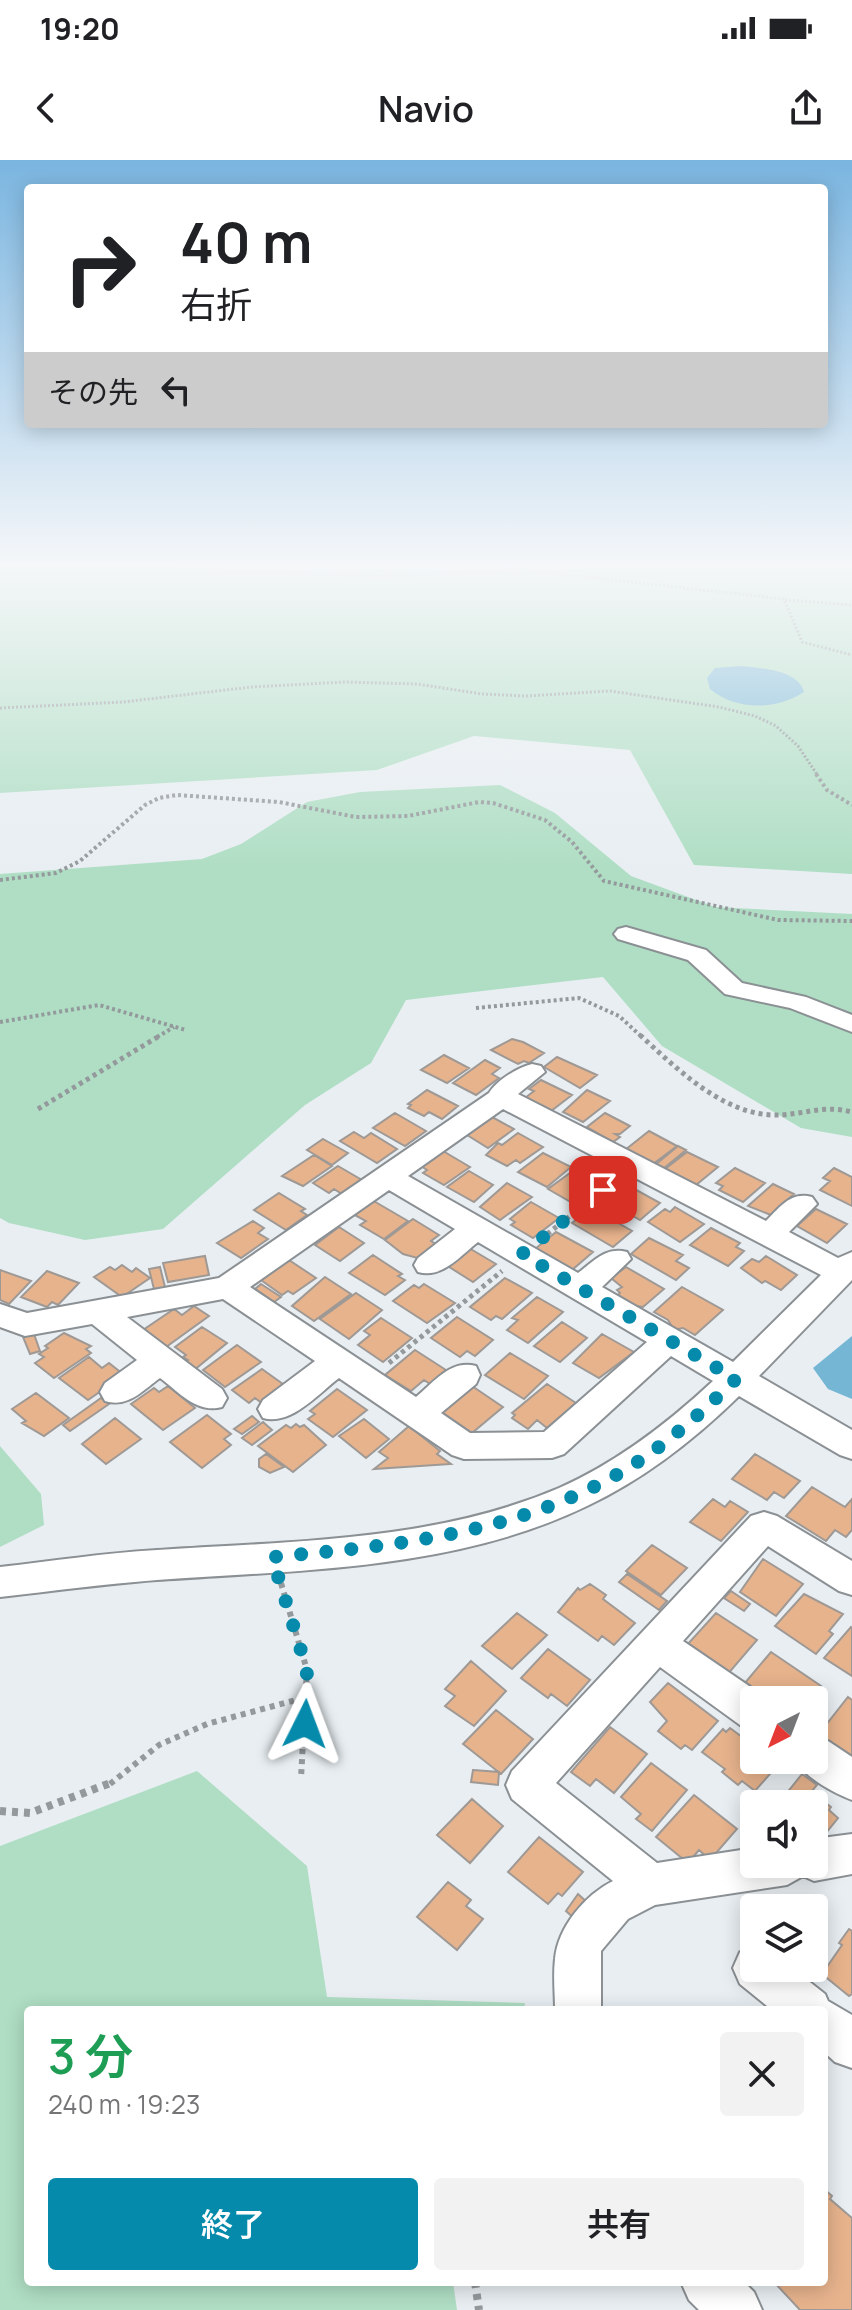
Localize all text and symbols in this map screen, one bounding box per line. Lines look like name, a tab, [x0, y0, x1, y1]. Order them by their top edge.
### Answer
text: 19:20	[40, 8, 120, 49]
text: Navio	[378, 84, 474, 133]
icon: back	[24, 86, 68, 130]
icon: share	[784, 86, 828, 130]
text: 40 m	[180, 203, 312, 280]
icon: right	[48, 216, 152, 320]
text: 右折	[180, 280, 252, 329]
icon: left	[154, 368, 198, 412]
text: その先	[48, 371, 138, 412]
pin	[569, 1156, 637, 1224]
icon: arrive	[581, 1168, 625, 1212]
position arrow	[263, 1682, 347, 1766]
north arrow	[740, 1686, 828, 1774]
map controls	[740, 1686, 828, 1982]
button: sound	[740, 1790, 828, 1878]
button: layers	[740, 1894, 828, 1982]
text: 3 分	[48, 2023, 133, 2088]
button: close	[720, 2032, 804, 2116]
text: 240 m · 19:23	[48, 2086, 200, 2122]
button: 終了	[48, 2178, 418, 2270]
button: 共有	[434, 2178, 804, 2270]

